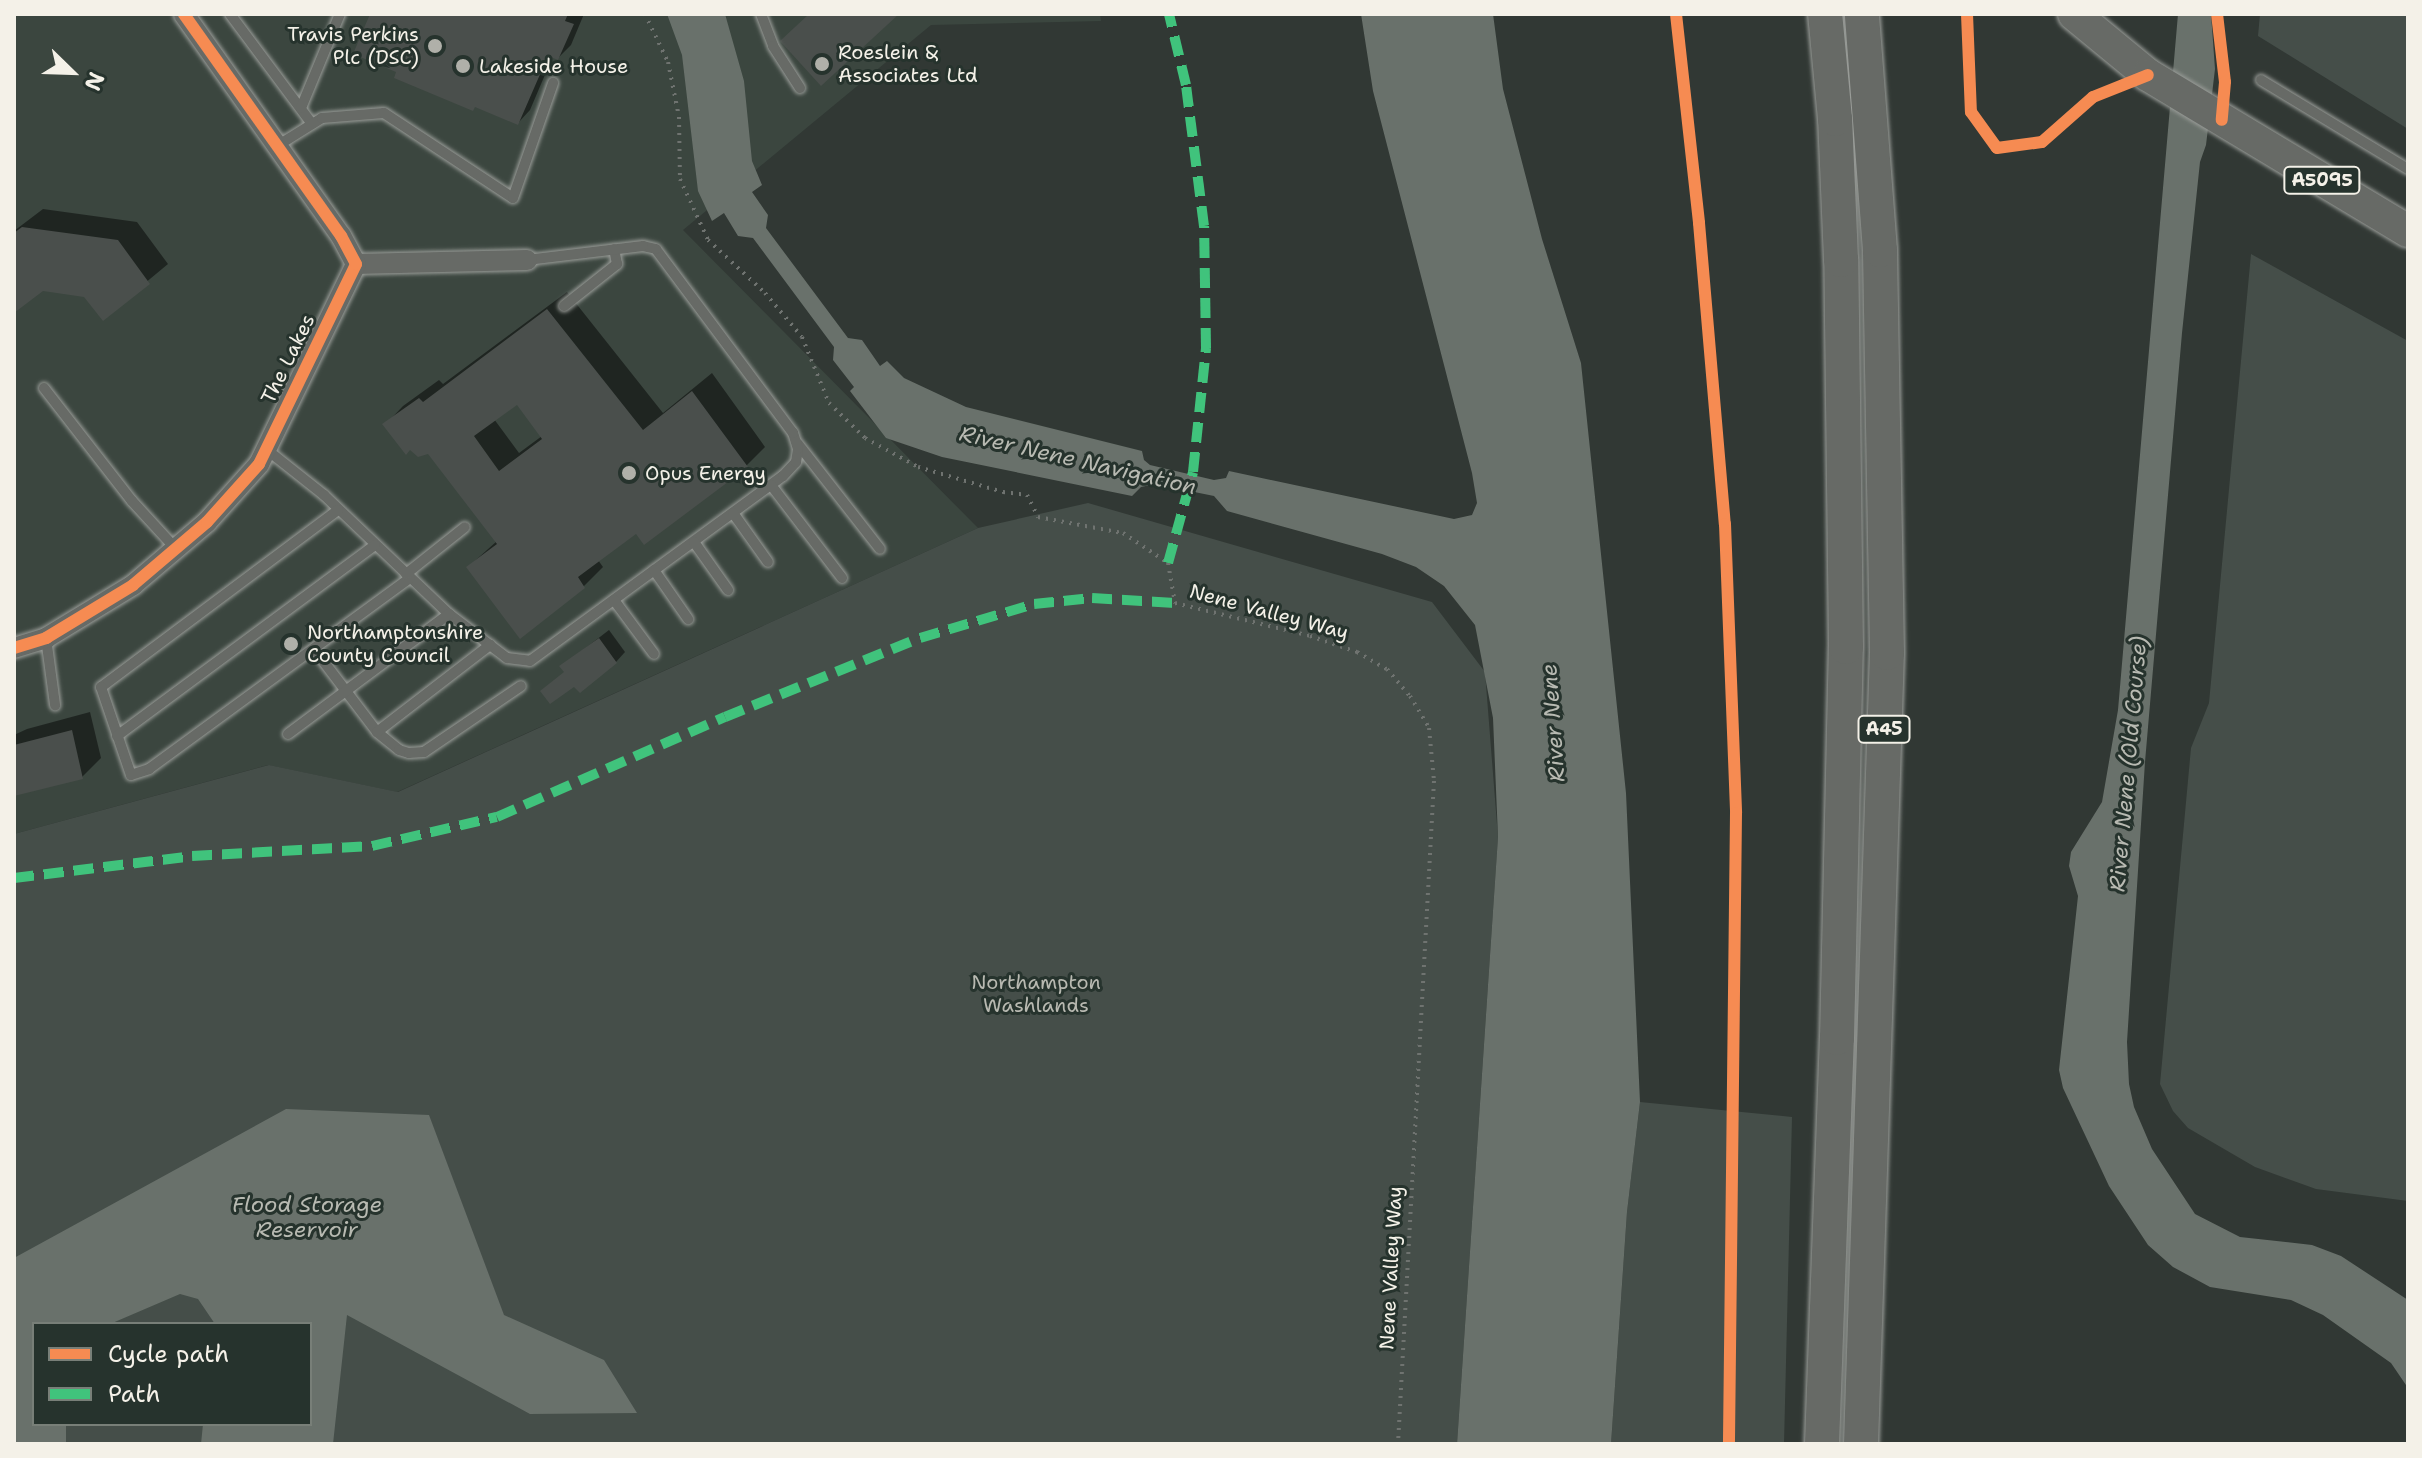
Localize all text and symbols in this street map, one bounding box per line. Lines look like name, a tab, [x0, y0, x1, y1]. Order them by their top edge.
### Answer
place label: Travis Perkins Plc (DSC)	[287, 22, 419, 69]
north arrow	[32, 32, 112, 112]
marker: Travis Perkins Plc (DSC)	[426, 37, 444, 55]
place label: Roeslein & Associates Ltd	[838, 40, 978, 87]
place label: Lakeside House	[479, 54, 628, 78]
marker: Roeslein & Associates Ltd	[813, 55, 831, 73]
marker: Lakeside House	[454, 57, 472, 75]
text: N	[78, 68, 111, 95]
road number: A5095	[2282, 166, 2362, 194]
street label: The Lakes	[256, 310, 320, 408]
water label: River Nene Navigation	[957, 420, 1199, 500]
place label: Opus Energy	[645, 461, 766, 485]
marker: Opus Energy	[620, 464, 638, 482]
street label: Nene Valley Way	[1187, 579, 1351, 645]
place label: Northamptonshire County Council	[307, 620, 483, 667]
marker: Northamptonshire County Council	[282, 635, 300, 653]
water label: River Nene (Old Course)	[2104, 635, 2152, 893]
water label: River Nene	[1536, 663, 1570, 783]
road number: A45	[1856, 715, 1912, 743]
park label: Northampton Washlands	[971, 971, 1101, 1018]
street label: Nene Valley Way	[1375, 1186, 1407, 1350]
water label: Flood Storage Reservoir	[232, 1191, 382, 1242]
legend	[32, 1322, 312, 1426]
text: Cycle path	[108, 1338, 229, 1370]
text: Path	[108, 1378, 160, 1410]

